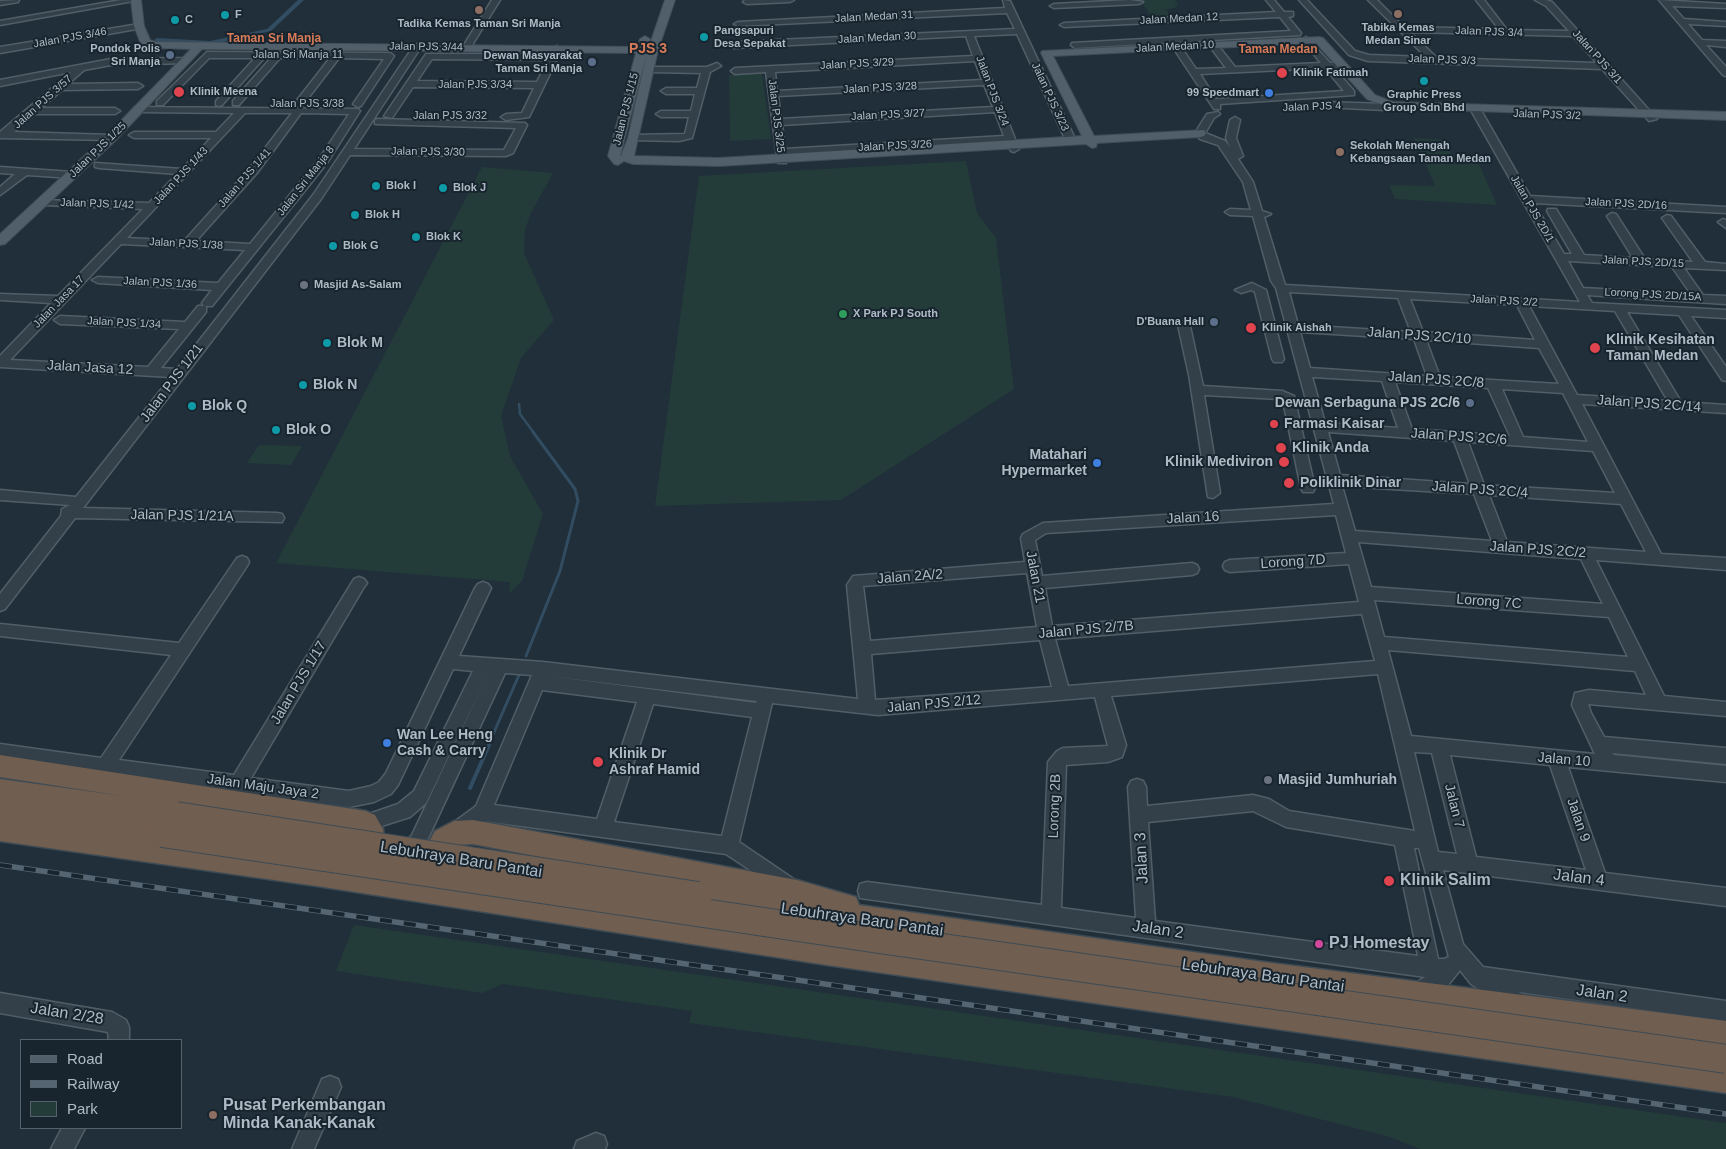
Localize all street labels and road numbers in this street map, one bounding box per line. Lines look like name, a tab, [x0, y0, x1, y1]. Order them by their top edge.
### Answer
street label: Jalan Medan 31	[835, 8, 913, 26]
street label: Jalan Medan 12	[1140, 10, 1218, 28]
street label: Jalan PJS 3/4	[1455, 24, 1523, 40]
street label: Jalan PJS 3/46	[32, 25, 108, 51]
street label: Jalan PJS 3/1	[1569, 27, 1625, 87]
street label: Jalan Medan 30	[838, 29, 916, 47]
street label: Jalan Medan 10	[1136, 38, 1214, 56]
street label: Jalan PJS 3/44	[389, 40, 463, 54]
street label: Jalan Sri Manja 11	[253, 48, 343, 62]
street label: Jalan PJS 3/3	[1408, 52, 1476, 68]
street label: Jalan PJS 3/24	[973, 54, 1011, 128]
street label: Jalan PJS 3/29	[820, 55, 894, 73]
street label: Jalan PJS 3/23	[1028, 61, 1072, 133]
street label: Jalan PJS 3/57	[11, 72, 75, 132]
street label: Jalan PJS 1/15	[611, 72, 641, 146]
street label: Jalan PJS 3/34	[438, 78, 512, 92]
street label: Jalan PJS 3/25	[765, 78, 787, 154]
street label: Jalan PJS 3/28	[843, 79, 917, 97]
street label: Jalan PJS 3/38	[270, 97, 344, 111]
street label: Jalan PJS 4	[1282, 99, 1342, 115]
street label: Jalan PJS 3/27	[851, 106, 925, 124]
street label: Jalan PJS 3/2	[1513, 107, 1581, 123]
street label: Jalan PJS 3/32	[413, 109, 487, 123]
street label: Jalan PJS 1/25	[67, 120, 129, 180]
street label: Jalan PJS 3/26	[858, 137, 932, 155]
street label: Jalan Sri Manja 8	[275, 143, 337, 219]
street label: Jalan PJS 1/43	[151, 144, 211, 208]
street label: Jalan PJS 3/30	[391, 145, 465, 159]
street label: Jalan PJS 1/41	[216, 146, 274, 210]
street label: Jalan PJS 2D/1	[1507, 173, 1557, 245]
street label: Jalan PJS 2D/16	[1585, 195, 1667, 213]
street label: Jalan PJS 1/42	[60, 196, 134, 212]
street label: Jalan PJS 1/38	[149, 235, 223, 253]
street label: Jalan PJS 2D/15	[1602, 253, 1684, 271]
street label: Jalan Jasa 17	[31, 273, 87, 331]
street label: Jalan PJS 1/36	[123, 274, 197, 292]
street label: Lorong PJS 2D/15A	[1604, 286, 1702, 304]
street label: Jalan PJS 2/2	[1470, 293, 1538, 309]
street label: Jalan PJS 1/34	[87, 314, 161, 332]
street label: Jalan PJS 2C/10	[1366, 324, 1472, 348]
street label: Jalan PJS 1/21	[137, 340, 207, 426]
street label: Jalan Jasa 12	[46, 357, 134, 379]
street label: Jalan PJS 2C/8	[1387, 368, 1485, 392]
street label: Jalan PJS 2C/14	[1596, 392, 1702, 416]
street label: Jalan PJS 2C/6	[1410, 425, 1508, 449]
street label: Jalan PJS 2C/4	[1431, 478, 1529, 502]
street label: Jalan PJS 1/21A	[130, 507, 234, 525]
street label: Jalan 16	[1166, 508, 1220, 528]
street label: Jalan PJS 2C/2	[1489, 538, 1587, 562]
street label: Jalan 21	[1022, 549, 1048, 605]
street label: Lorong 7D	[1260, 551, 1326, 573]
street label: Jalan 2A/2	[876, 566, 944, 588]
street label: Lorong 7C	[1456, 591, 1522, 613]
street label: Jalan PJS 2/7B	[1038, 617, 1134, 643]
street label: Jalan PJS 1/17	[268, 638, 330, 728]
street label: Jalan PJS 2/12	[886, 692, 982, 716]
street label: Jalan 10	[1537, 749, 1591, 771]
street label: Jalan Maju Jaya 2	[206, 771, 320, 803]
street label: Lorong 2B	[1045, 773, 1065, 839]
street label: Jalan 7	[1440, 782, 1468, 830]
street label: Jalan 9	[1563, 796, 1593, 844]
street label: Jalan 3	[1131, 832, 1153, 884]
street label: Lebuhraya Baru Pantai	[379, 838, 543, 882]
street label: Jalan 4	[1552, 865, 1606, 891]
street label: Lebuhraya Baru Pantai	[780, 899, 944, 941]
street label: Jalan 2	[1131, 917, 1185, 943]
street label: Lebuhraya Baru Pantai	[1181, 955, 1345, 997]
street label: Jalan 2	[1575, 981, 1629, 1007]
street label: Jalan 2/28	[29, 999, 105, 1029]

